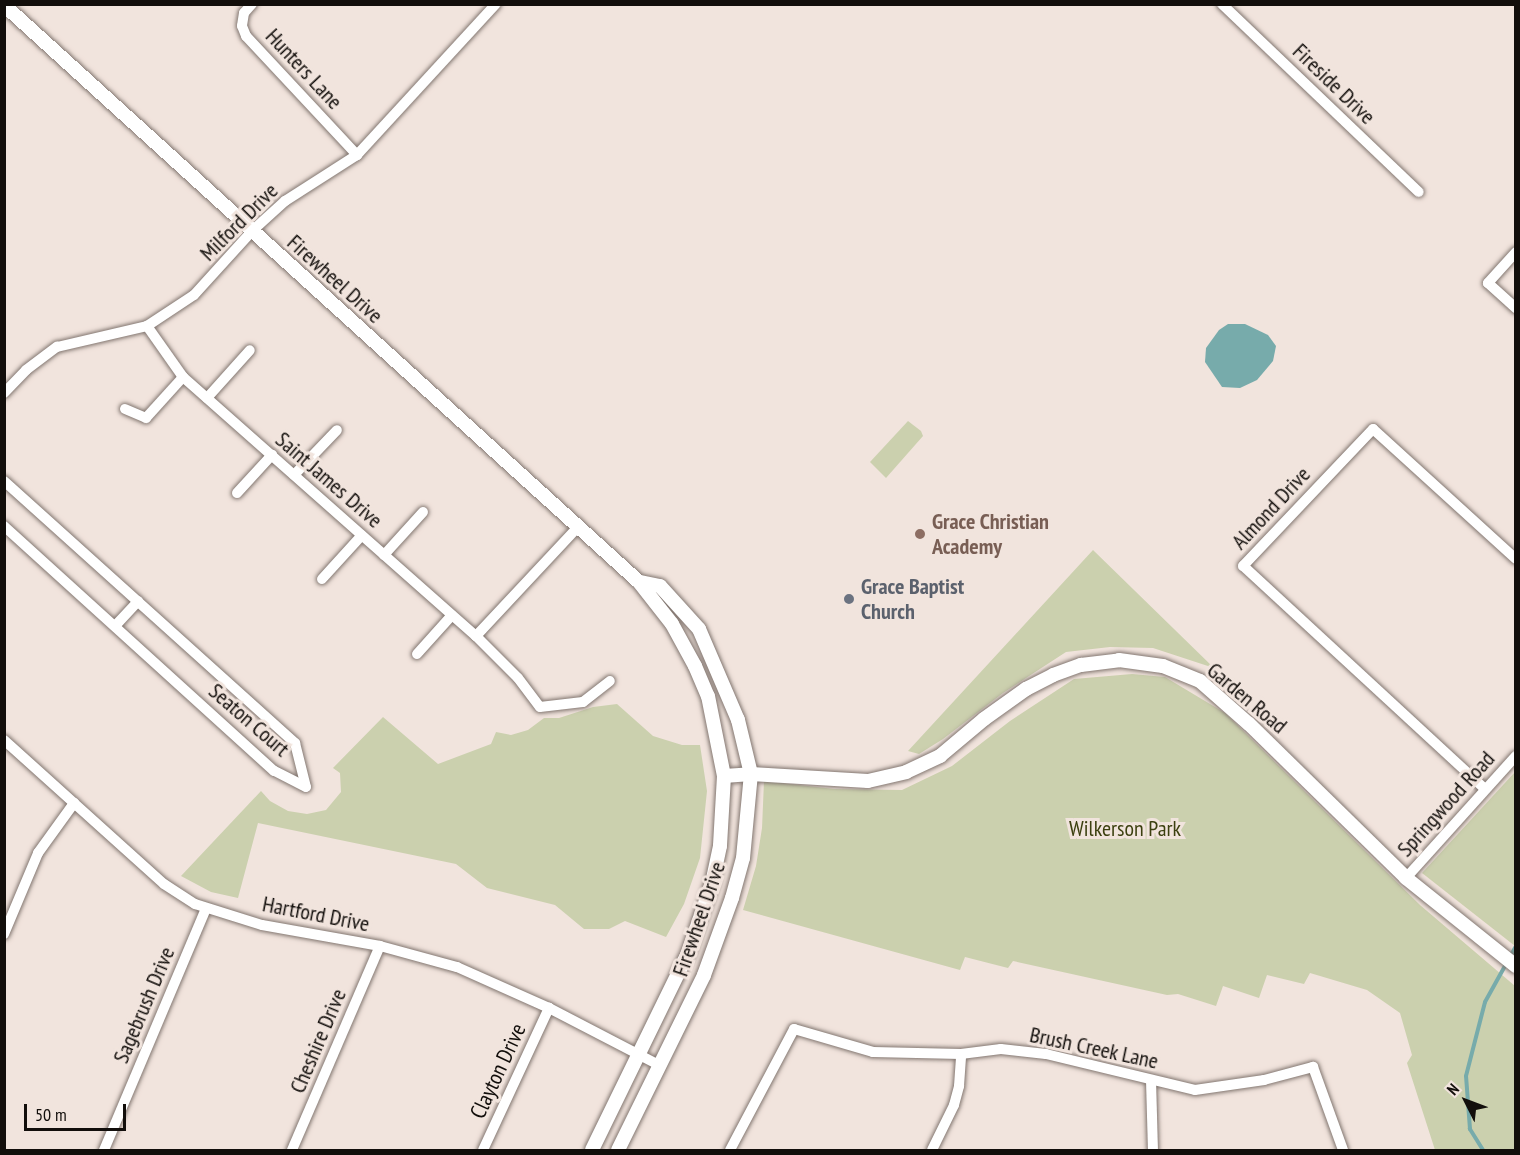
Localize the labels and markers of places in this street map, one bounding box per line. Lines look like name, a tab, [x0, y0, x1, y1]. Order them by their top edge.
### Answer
place label: Grace Christian Academy	[932, 508, 1049, 560]
marker: Grace Christian Academy	[913, 527, 927, 541]
place label: Grace Baptist Church	[861, 573, 964, 624]
marker: Grace Baptist Church	[842, 592, 856, 606]

